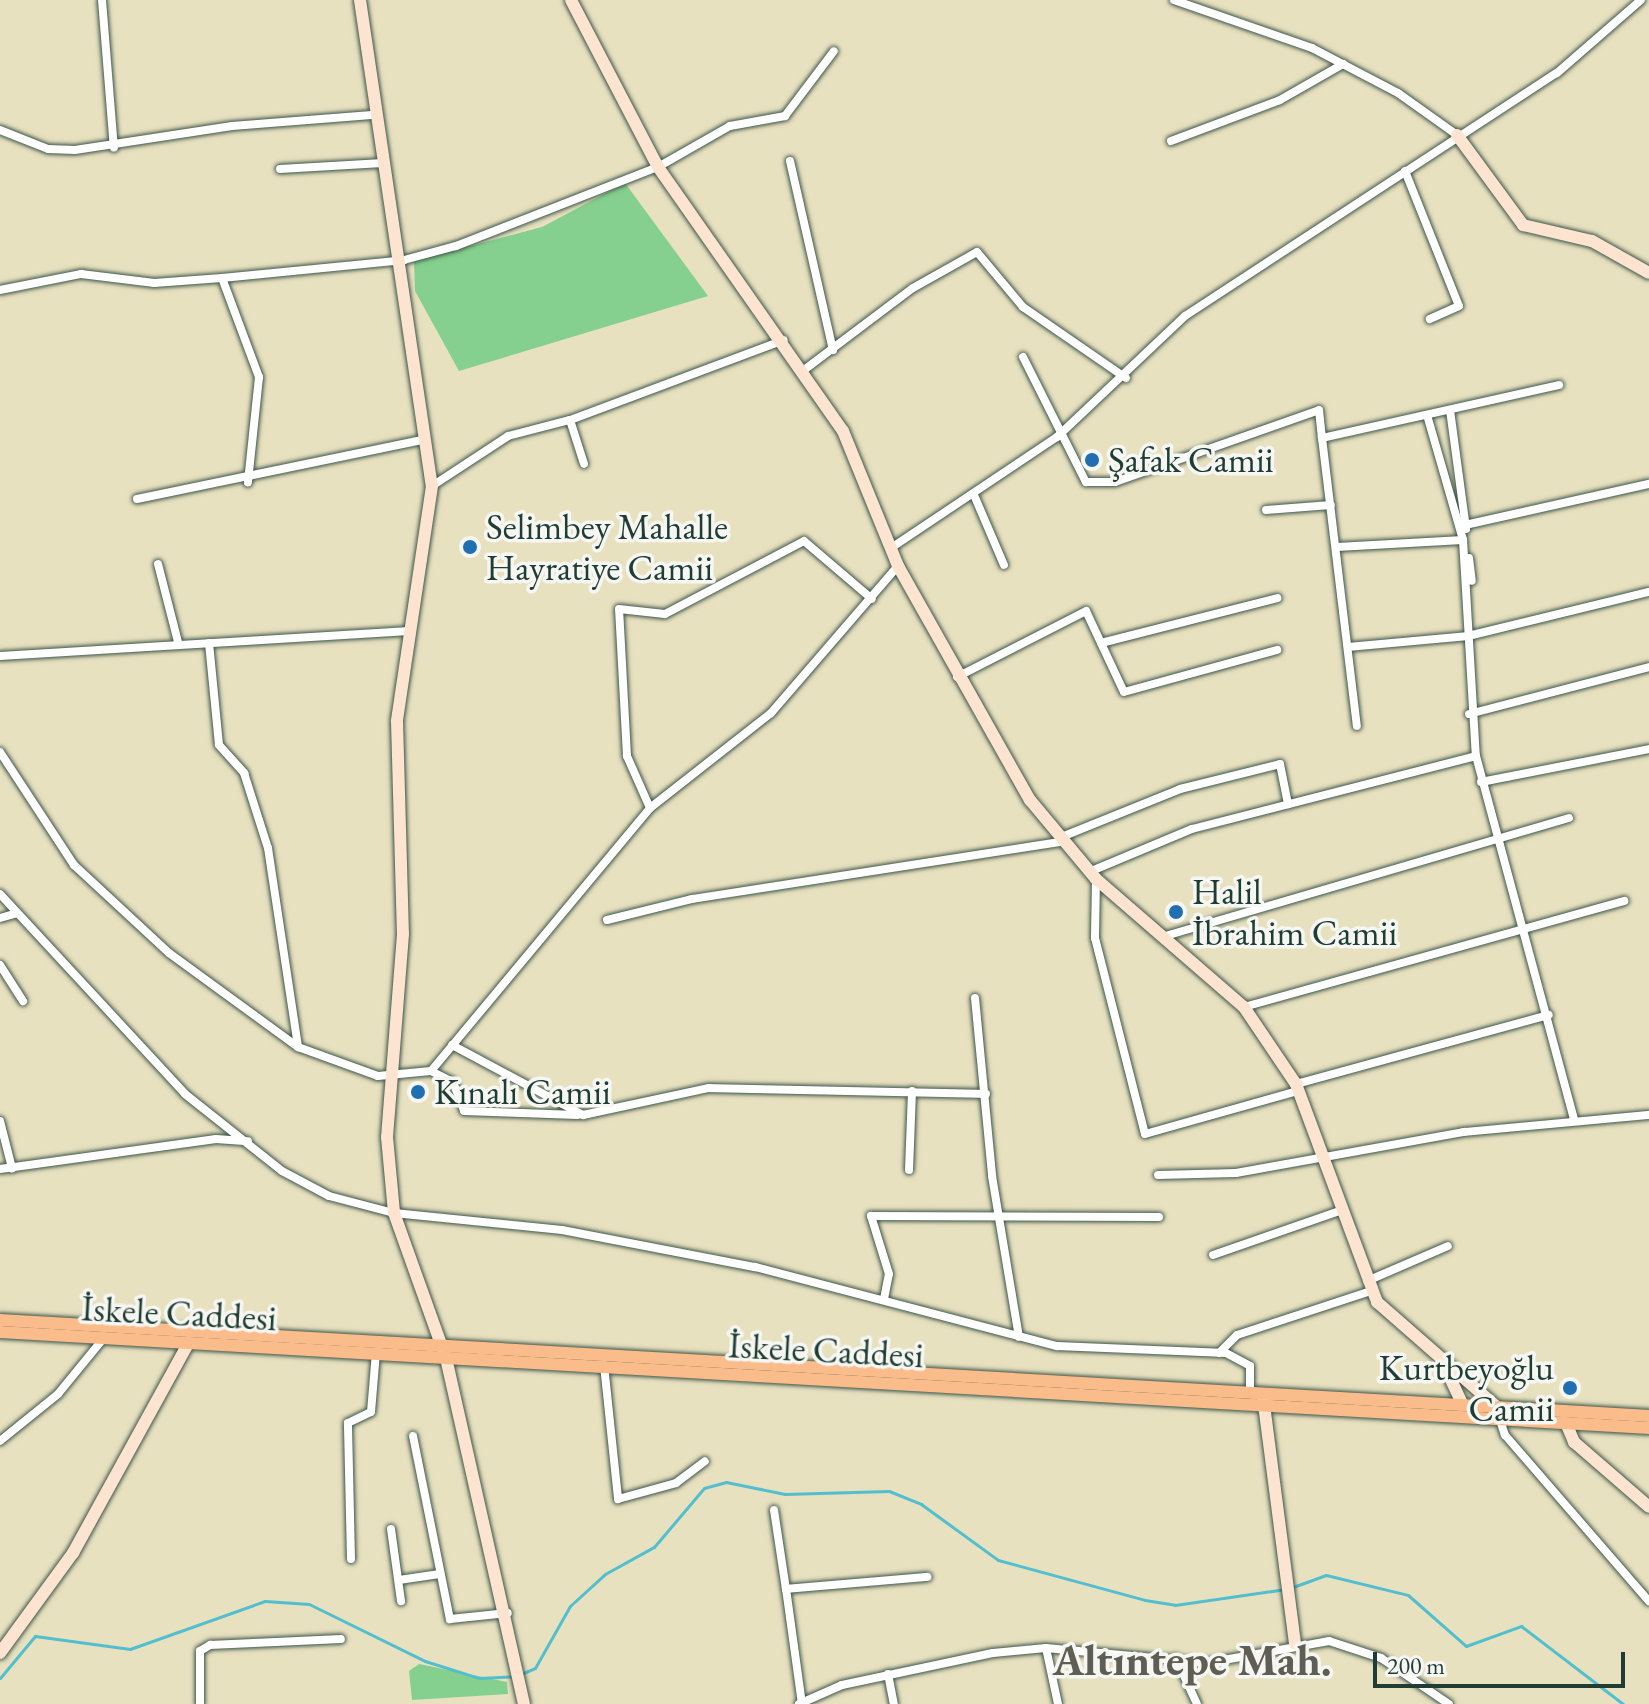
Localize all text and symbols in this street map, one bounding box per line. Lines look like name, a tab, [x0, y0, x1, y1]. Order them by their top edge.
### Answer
place label: Şafak Camii	[1108, 438, 1274, 482]
marker: Şafak Camii	[1083, 451, 1101, 469]
place label: Selimbey Mahalle Hayratiye Camii	[486, 504, 728, 589]
marker: Selimbey Mahalle Hayratiye Camii	[461, 538, 479, 556]
place label: Halil İbrahim Camii	[1192, 869, 1397, 954]
marker: Halil İbrahim Camii	[1167, 903, 1185, 921]
place label: Kınalı Camii	[434, 1070, 611, 1114]
marker: Kınalı Camii	[409, 1083, 427, 1101]
street label: İskele Caddesi	[80, 1286, 278, 1340]
street label: İskele Caddesi	[727, 1323, 925, 1377]
place label: Kurtbeyoğlu Camii	[1379, 1345, 1554, 1430]
marker: Kurtbeyoğlu Camii	[1561, 1379, 1579, 1397]
district label: Altıntepe Mah.	[1052, 1634, 1332, 1686]
scale bar	[1377, 1636, 1629, 1686]
text: 200 m	[1387, 1650, 1445, 1681]

